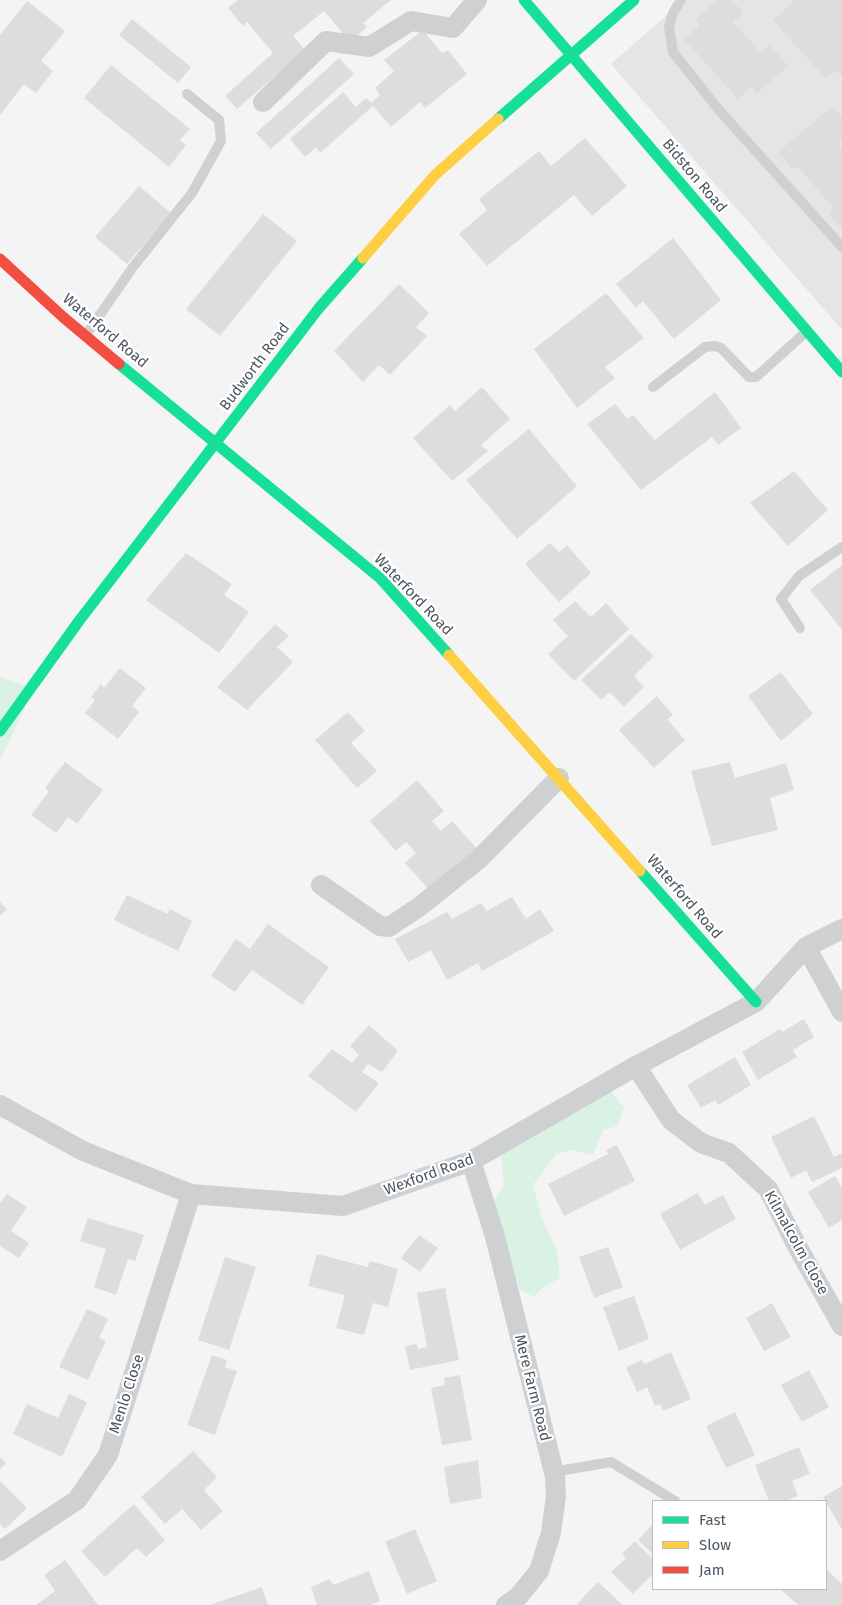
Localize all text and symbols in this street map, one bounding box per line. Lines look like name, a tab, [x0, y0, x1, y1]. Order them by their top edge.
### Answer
street label: Bidston Road	[658, 136, 730, 216]
street label: Waterford Road	[59, 290, 151, 372]
street label: Budworth Road	[216, 320, 294, 414]
street label: Waterford Road	[370, 551, 456, 639]
street label: Waterford Road	[643, 851, 725, 943]
street label: Wexford Road	[382, 1150, 476, 1200]
street label: Kilmalcolm Close	[760, 1188, 832, 1298]
street label: Mere Farm Road	[510, 1333, 554, 1443]
street label: Menlo Close	[106, 1352, 148, 1436]
legend	[652, 1500, 827, 1590]
text: Fast	[699, 1511, 726, 1529]
text: Slow	[699, 1536, 731, 1554]
text: Jam	[699, 1561, 725, 1579]

